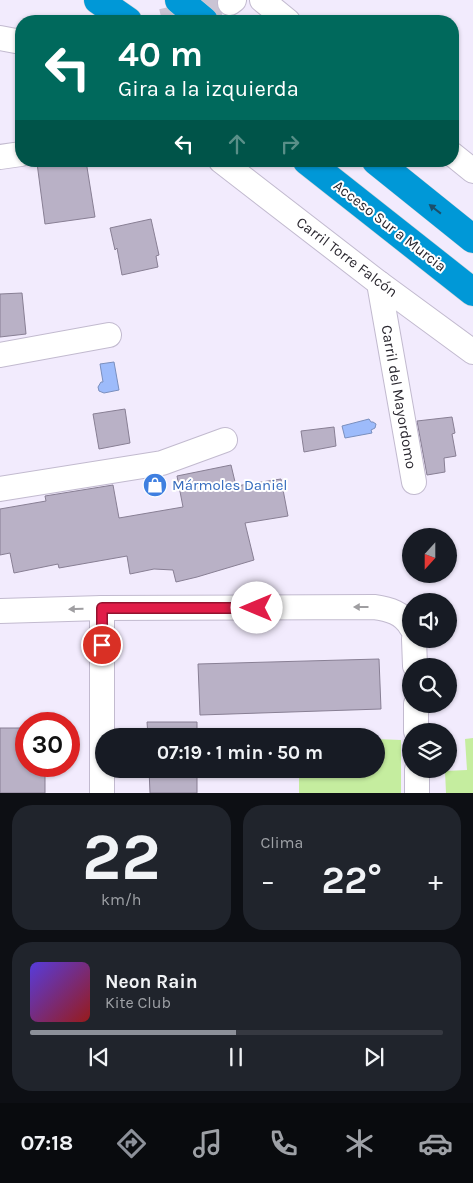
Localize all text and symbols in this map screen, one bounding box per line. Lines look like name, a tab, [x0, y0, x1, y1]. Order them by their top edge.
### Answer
text: 40 m	[118, 34, 203, 75]
icon: left	[35, 35, 100, 100]
text: Gira a la izquierda	[118, 76, 299, 102]
icon: left	[170, 130, 198, 158]
icon: ahead	[223, 130, 251, 158]
icon: right	[276, 130, 304, 158]
street label: Acceso Sur a Murcia	[330, 176, 450, 276]
one-way arrow	[428, 203, 441, 214]
street label: Carril Torre Falcón	[293, 213, 401, 301]
street label: Carril del Mayordomo	[377, 324, 421, 470]
shop icon: Mármoles Daniel	[142, 472, 168, 498]
place label: Mármoles Daniel	[172, 476, 288, 494]
north arrow	[402, 528, 458, 582]
map controls	[402, 528, 457, 778]
position arrow	[230, 581, 282, 633]
button: sound	[402, 593, 457, 648]
one-way arrow	[353, 603, 369, 611]
one-way arrow	[68, 605, 84, 613]
pin	[81, 624, 123, 666]
icon: arrive	[88, 631, 116, 659]
button: search	[402, 658, 457, 713]
speed limit sign: 30	[15, 712, 80, 777]
button: layers	[402, 723, 457, 778]
text: 07:19 · 1 min · 50 m	[157, 742, 323, 764]
text: 22	[82, 819, 161, 895]
text: Clima	[261, 833, 303, 852]
text: 22°	[321, 858, 382, 903]
text: −	[261, 864, 275, 897]
text: +	[428, 864, 443, 897]
text: km/h	[101, 890, 142, 909]
text: Neon Rain	[105, 971, 198, 993]
text: Kite Club	[105, 993, 171, 1012]
icon: previous	[85, 1043, 113, 1071]
icon: pause	[222, 1043, 250, 1071]
icon: next	[360, 1043, 388, 1071]
icon: directions	[114, 1126, 149, 1161]
icon: music	[190, 1126, 225, 1161]
icon: phone	[266, 1126, 301, 1161]
icon: climate	[342, 1126, 377, 1161]
icon: car	[418, 1126, 453, 1161]
text: 07:18	[20, 1130, 73, 1156]

